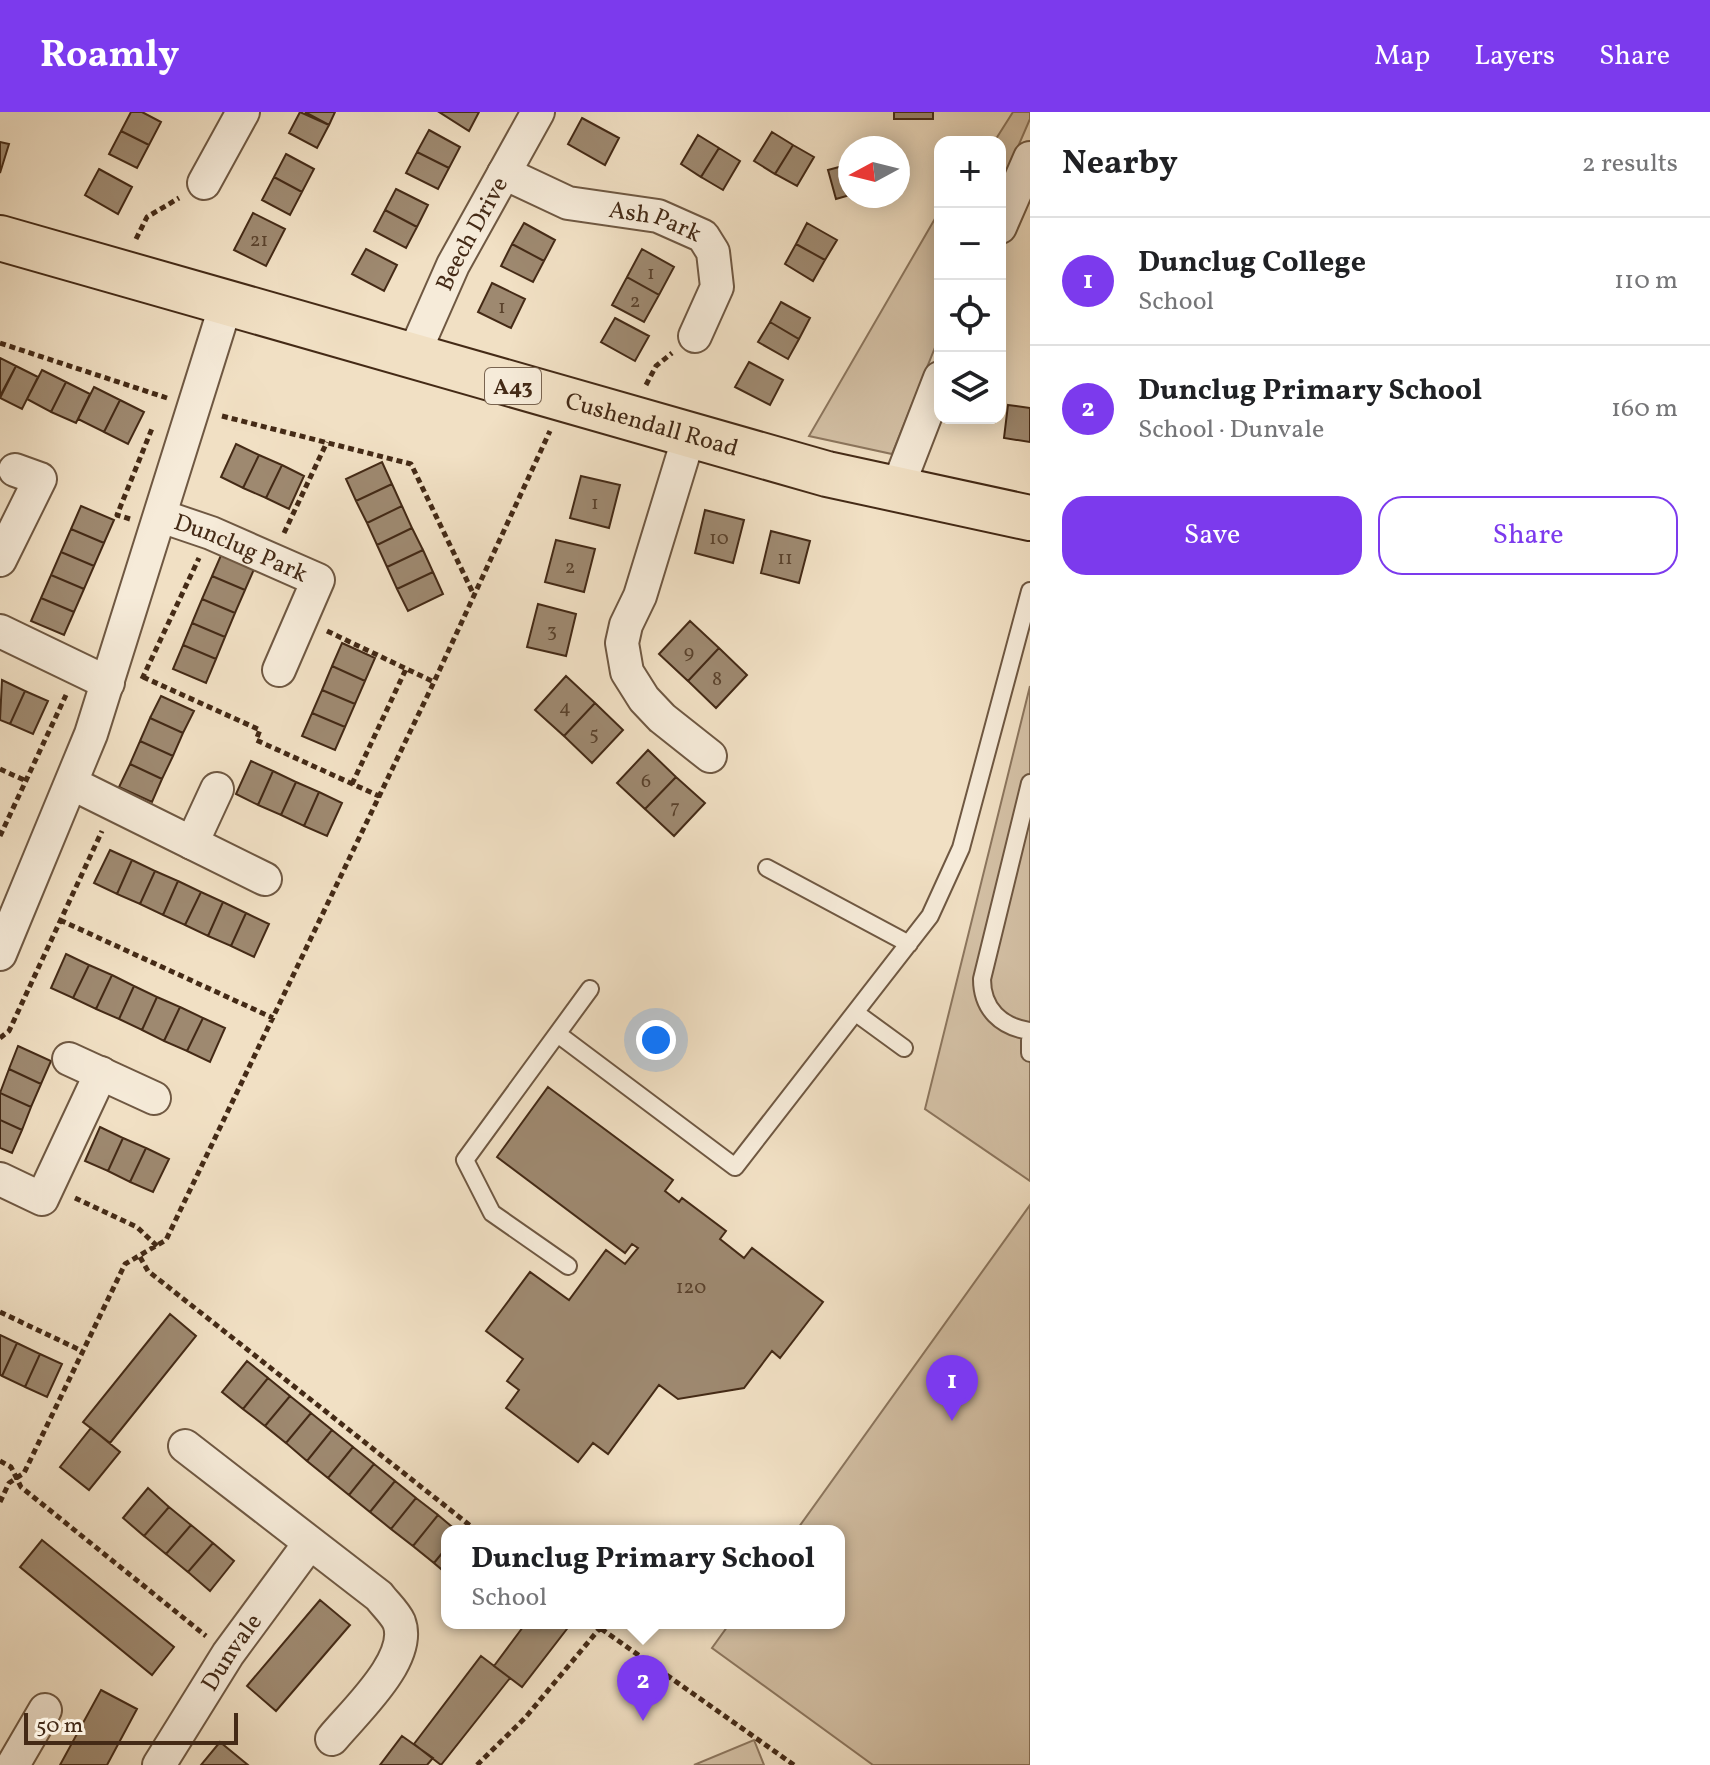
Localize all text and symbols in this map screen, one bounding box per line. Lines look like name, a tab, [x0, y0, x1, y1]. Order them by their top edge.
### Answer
text: Roamly	[40, 30, 179, 83]
text: Map	[1374, 37, 1430, 76]
text: Layers	[1474, 37, 1555, 76]
text: Share	[1599, 37, 1670, 76]
north arrow	[838, 136, 910, 208]
map controls	[934, 136, 1006, 424]
button: +	[934, 136, 1006, 208]
text: Nearby	[1062, 141, 1178, 188]
text: 2 results	[1582, 146, 1678, 182]
street label: Beech Drive	[429, 171, 518, 297]
street label: Ash Park	[606, 194, 706, 252]
button: −	[934, 208, 1006, 280]
house number: 21	[250, 227, 268, 255]
text: Dunclug College	[1138, 242, 1366, 284]
house number: 1	[647, 260, 655, 288]
text: 1	[1083, 263, 1093, 299]
text: 110 m	[1614, 263, 1678, 299]
button: locate	[934, 280, 1006, 352]
text: School	[1138, 284, 1214, 320]
house number: 2	[630, 288, 640, 316]
house number: 1	[498, 294, 506, 322]
button: layers	[934, 352, 1006, 424]
road number: A43	[485, 368, 541, 404]
text: Dunclug Primary School	[1138, 370, 1482, 412]
street label: Cushendall Road	[561, 385, 742, 467]
text: 2	[1081, 391, 1095, 427]
text: 160 m	[1611, 391, 1678, 427]
text: School · Dunvale	[1138, 412, 1324, 448]
house number: 1	[591, 490, 599, 518]
button: Save	[1062, 496, 1362, 575]
button: Share	[1378, 496, 1678, 575]
street label: Dunclug Park	[169, 507, 313, 592]
house number: 10	[709, 525, 729, 553]
house number: 11	[777, 545, 793, 573]
house number: 2	[565, 554, 575, 582]
house number: 3	[547, 618, 557, 646]
house number: 9	[684, 639, 694, 667]
house number: 8	[712, 666, 722, 694]
house number: 4	[559, 694, 571, 722]
house number: 5	[589, 721, 599, 749]
house number: 6	[641, 768, 651, 796]
house number: 7	[670, 794, 680, 822]
your location	[636, 1020, 676, 1060]
house number: 120	[676, 1274, 706, 1302]
pin: 1	[926, 1355, 978, 1421]
popup	[441, 1525, 845, 1629]
text: Dunclug Primary School	[471, 1538, 815, 1580]
text: School	[471, 1580, 547, 1616]
street label: Dunvale	[194, 1607, 271, 1698]
pin: 2	[617, 1655, 669, 1721]
scale bar	[24, 1709, 238, 1745]
text: 50 m	[36, 1711, 83, 1742]

